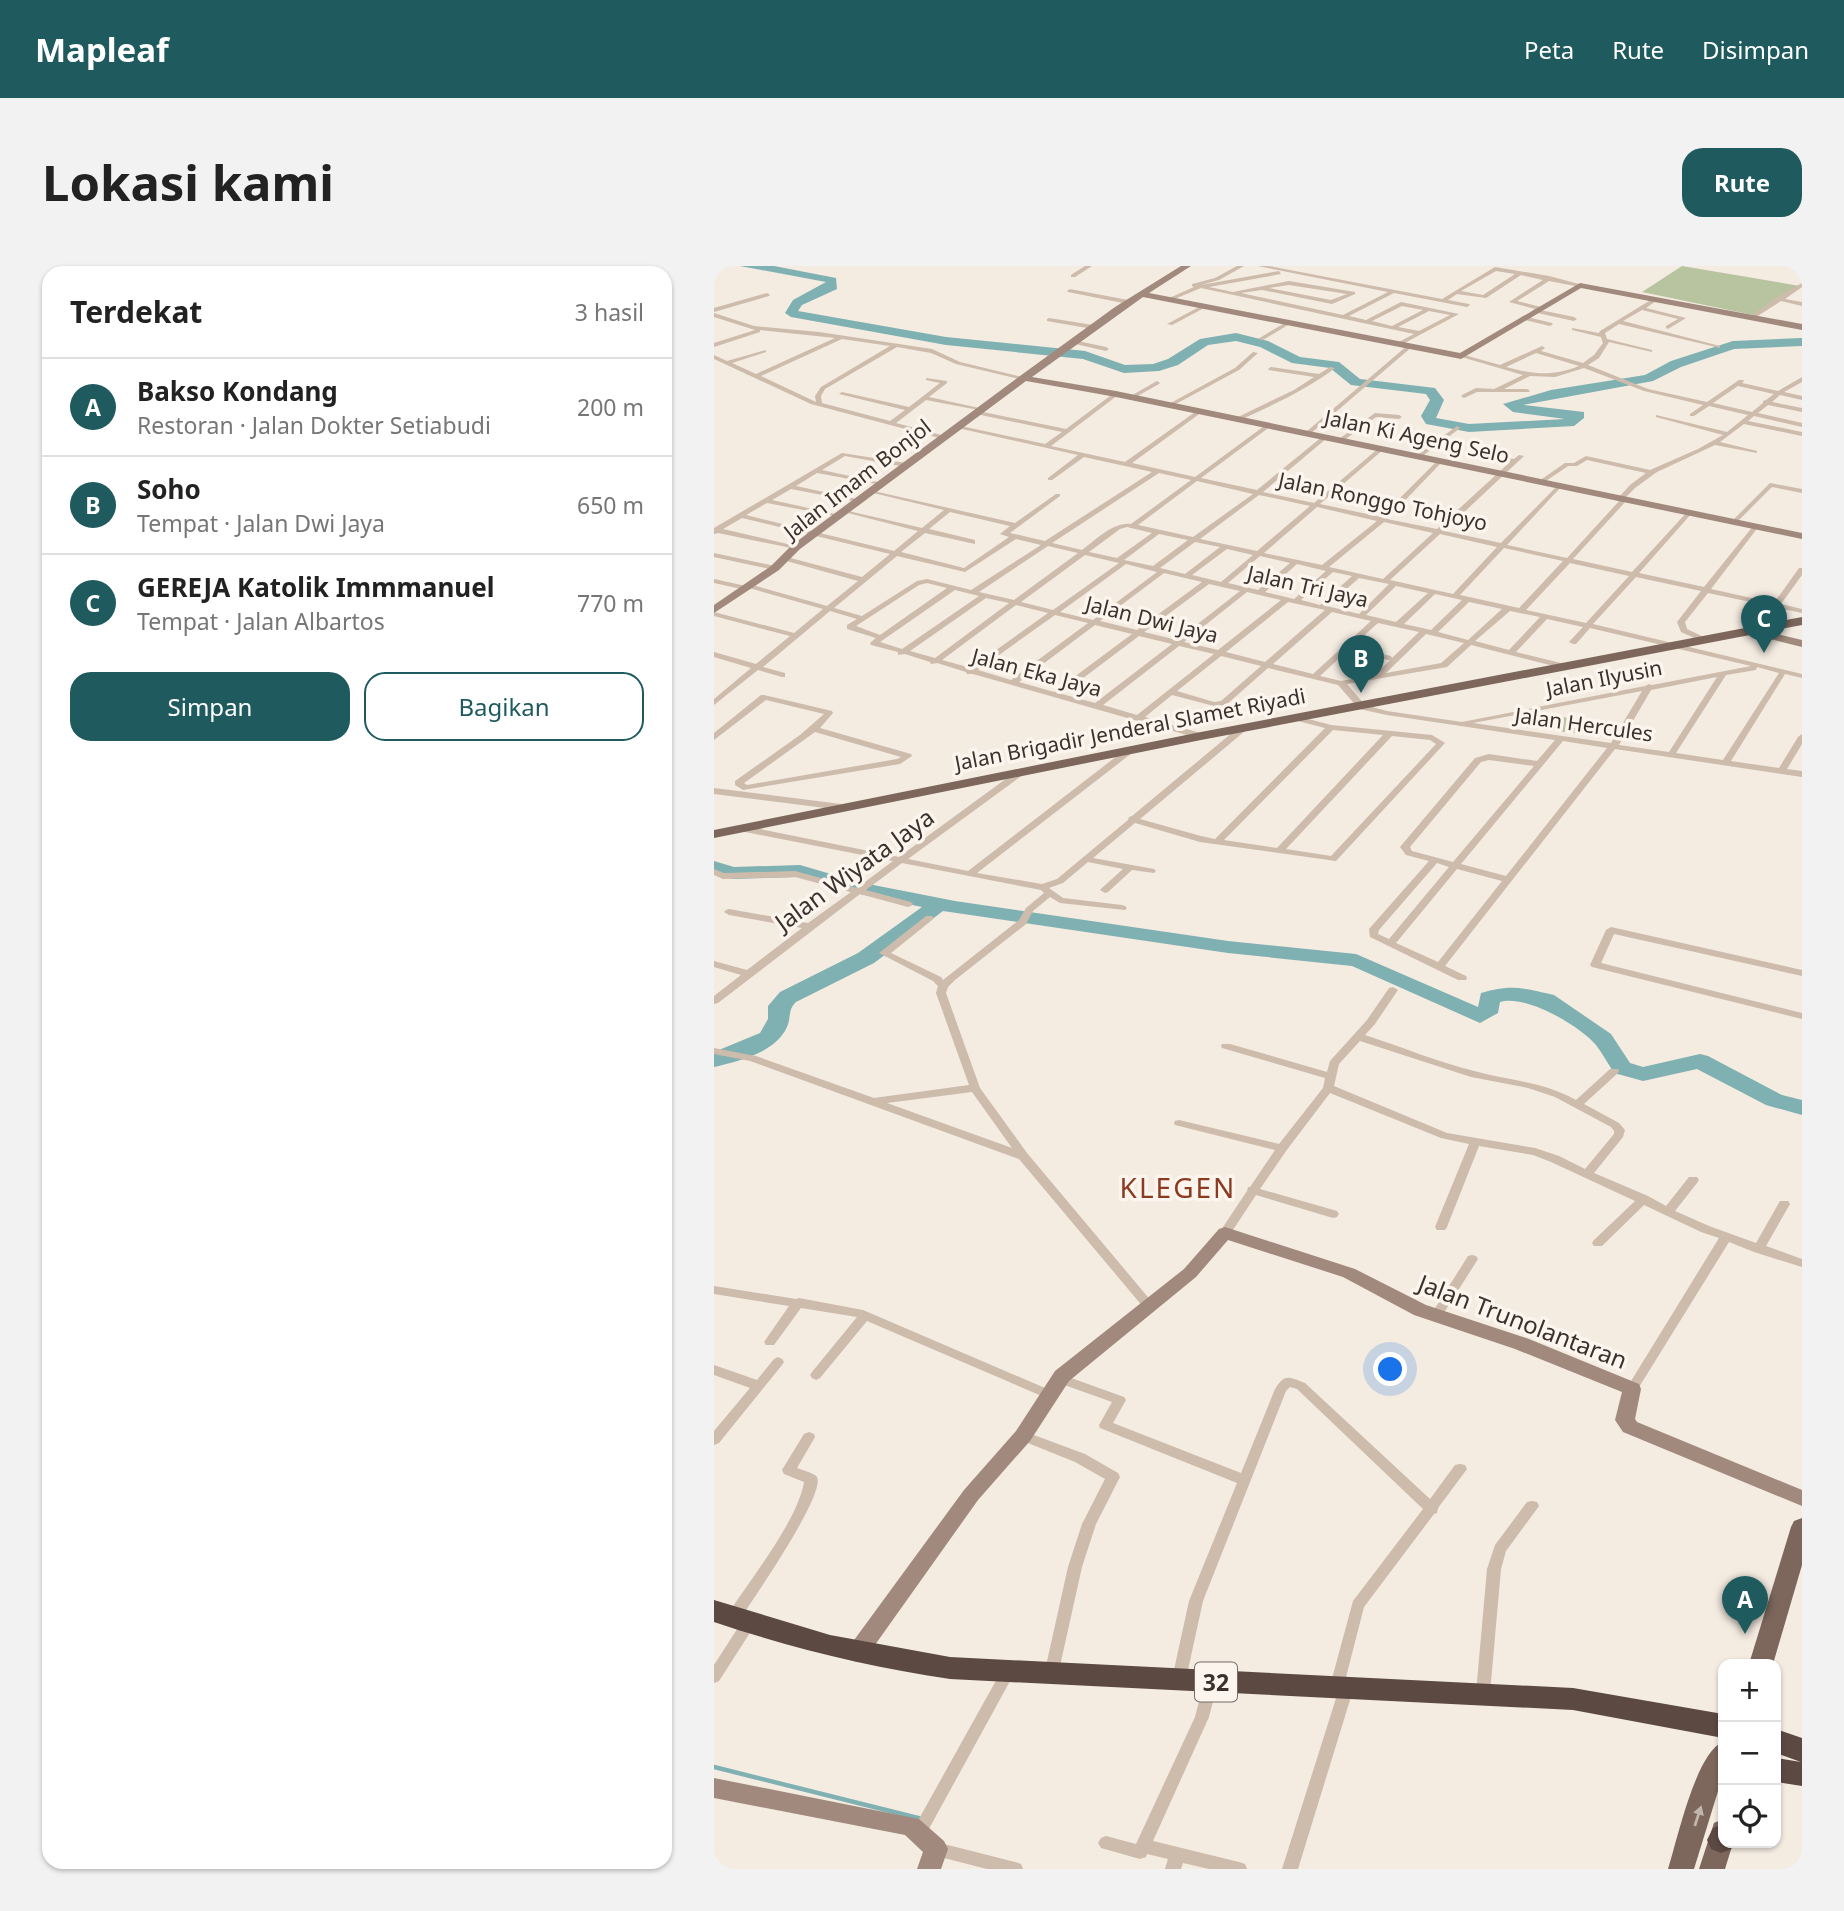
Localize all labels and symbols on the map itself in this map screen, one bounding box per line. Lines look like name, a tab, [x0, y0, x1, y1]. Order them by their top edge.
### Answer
street label: Jalan Ki Ageng Selo	[1320, 402, 1512, 469]
street label: Jalan Imam Bonjol	[776, 413, 936, 547]
street label: Jalan Ronggo Tohjoyo	[1274, 465, 1490, 537]
street label: Jalan Tri Jaya	[1243, 558, 1371, 614]
street label: Jalan Dwi Jaya	[1081, 588, 1221, 649]
pin: C	[1741, 595, 1787, 653]
pin: B	[1338, 635, 1384, 693]
street label: Jalan Eka Jaya	[967, 641, 1105, 703]
street label: Jalan Ilyusin	[1542, 653, 1665, 703]
street label: Jalan Brigadir Jenderal Slamet Riyadi	[950, 681, 1308, 777]
street label: Jalan Hercules	[1511, 700, 1655, 748]
street label: Jalan Wiyata Jaya	[766, 800, 940, 939]
district label: KLEGEN	[1120, 1168, 1236, 1206]
street label: Jalan Trunolantaran	[1412, 1265, 1632, 1376]
your location	[1373, 1352, 1407, 1386]
pin: A	[1722, 1576, 1768, 1634]
road number: 32	[1195, 1662, 1237, 1702]
one-way arrow	[1693, 1805, 1704, 1826]

